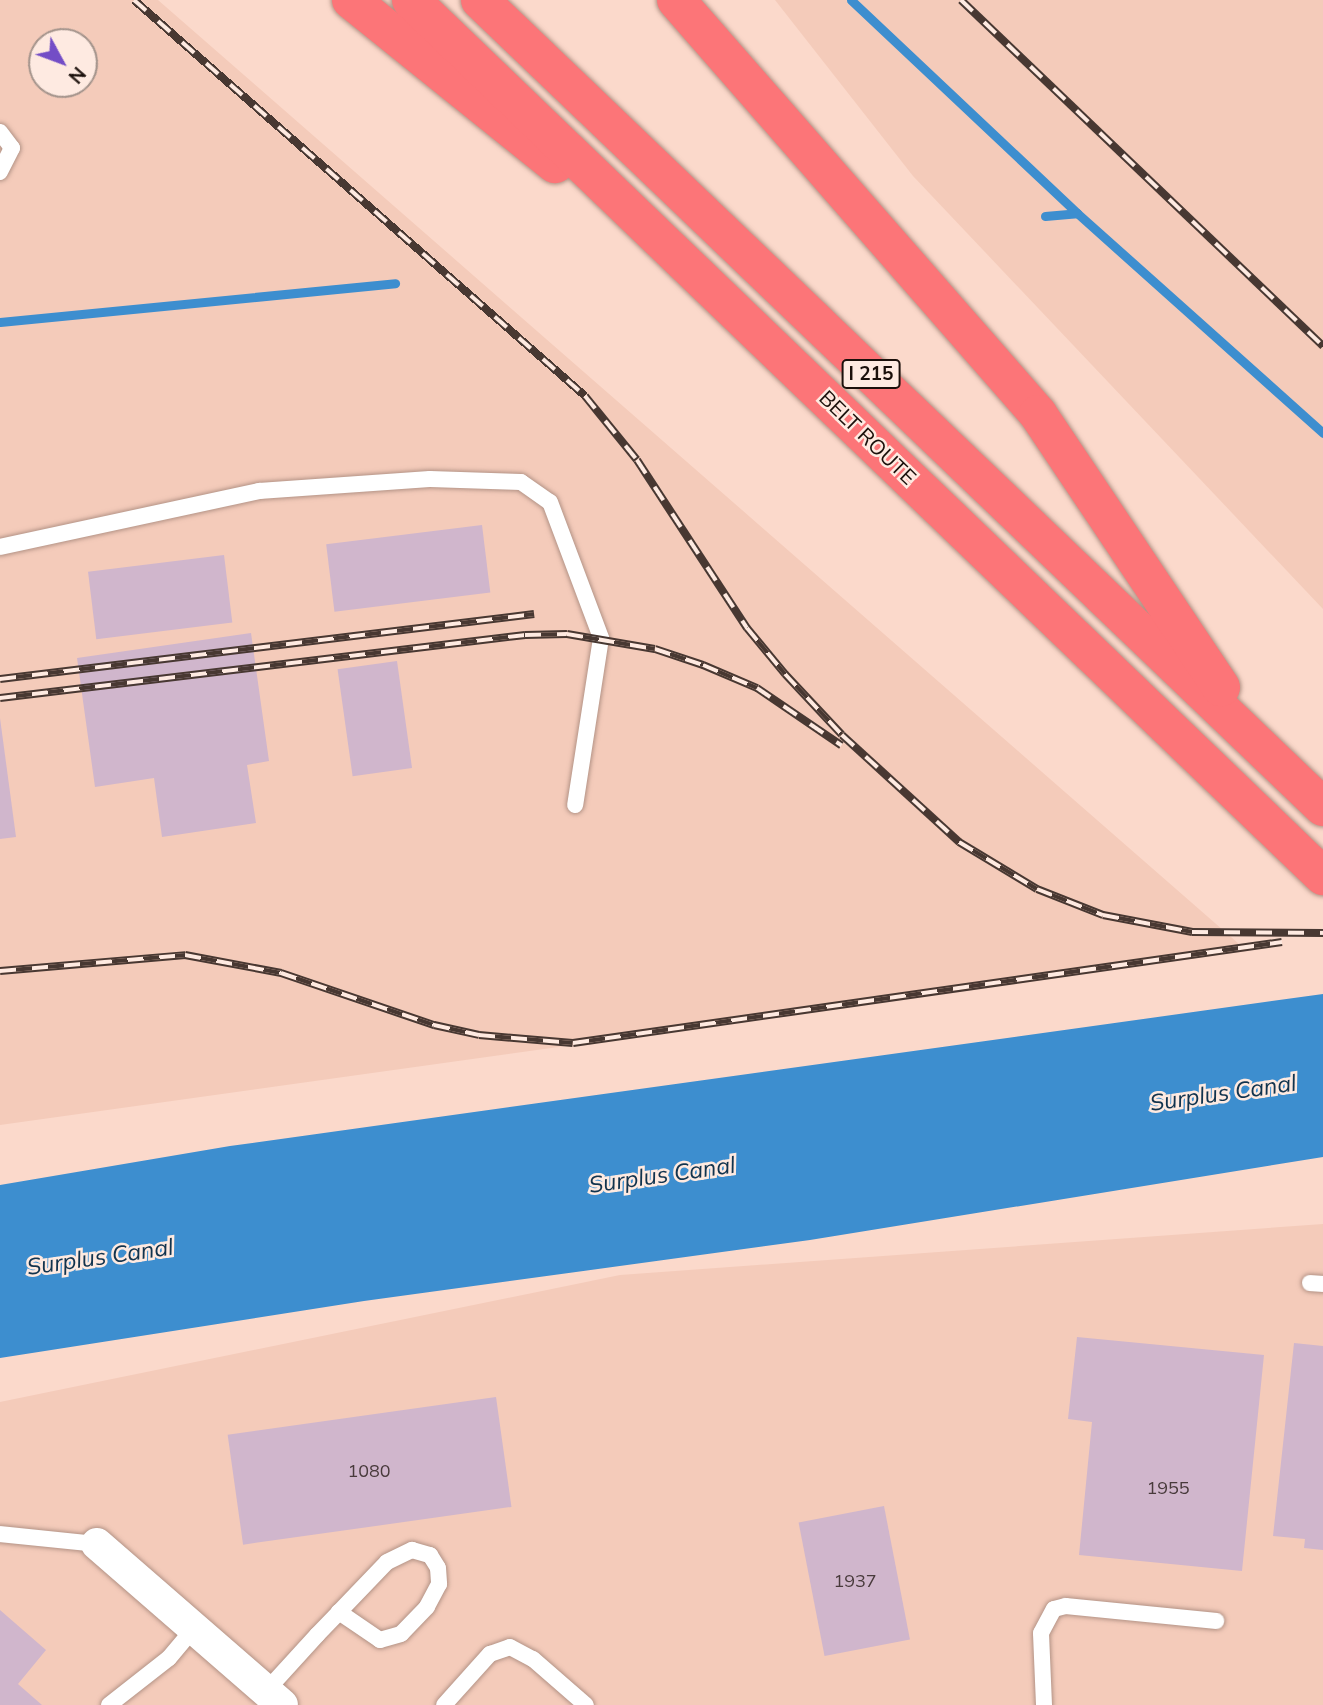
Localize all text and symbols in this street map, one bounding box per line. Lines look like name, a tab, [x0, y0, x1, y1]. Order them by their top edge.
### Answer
north arrow	[28, 28, 98, 98]
text: N	[64, 62, 91, 89]
road number: I 215	[841, 358, 901, 390]
street label: BELT ROUTE	[814, 385, 922, 489]
water label: Surplus Canal	[1148, 1069, 1298, 1117]
water label: Surplus Canal	[587, 1151, 737, 1199]
water label: Surplus Canal	[25, 1233, 175, 1281]
house number: 1080	[347, 1460, 391, 1482]
house number: 1955	[1146, 1477, 1190, 1499]
house number: 1937	[833, 1570, 877, 1592]

